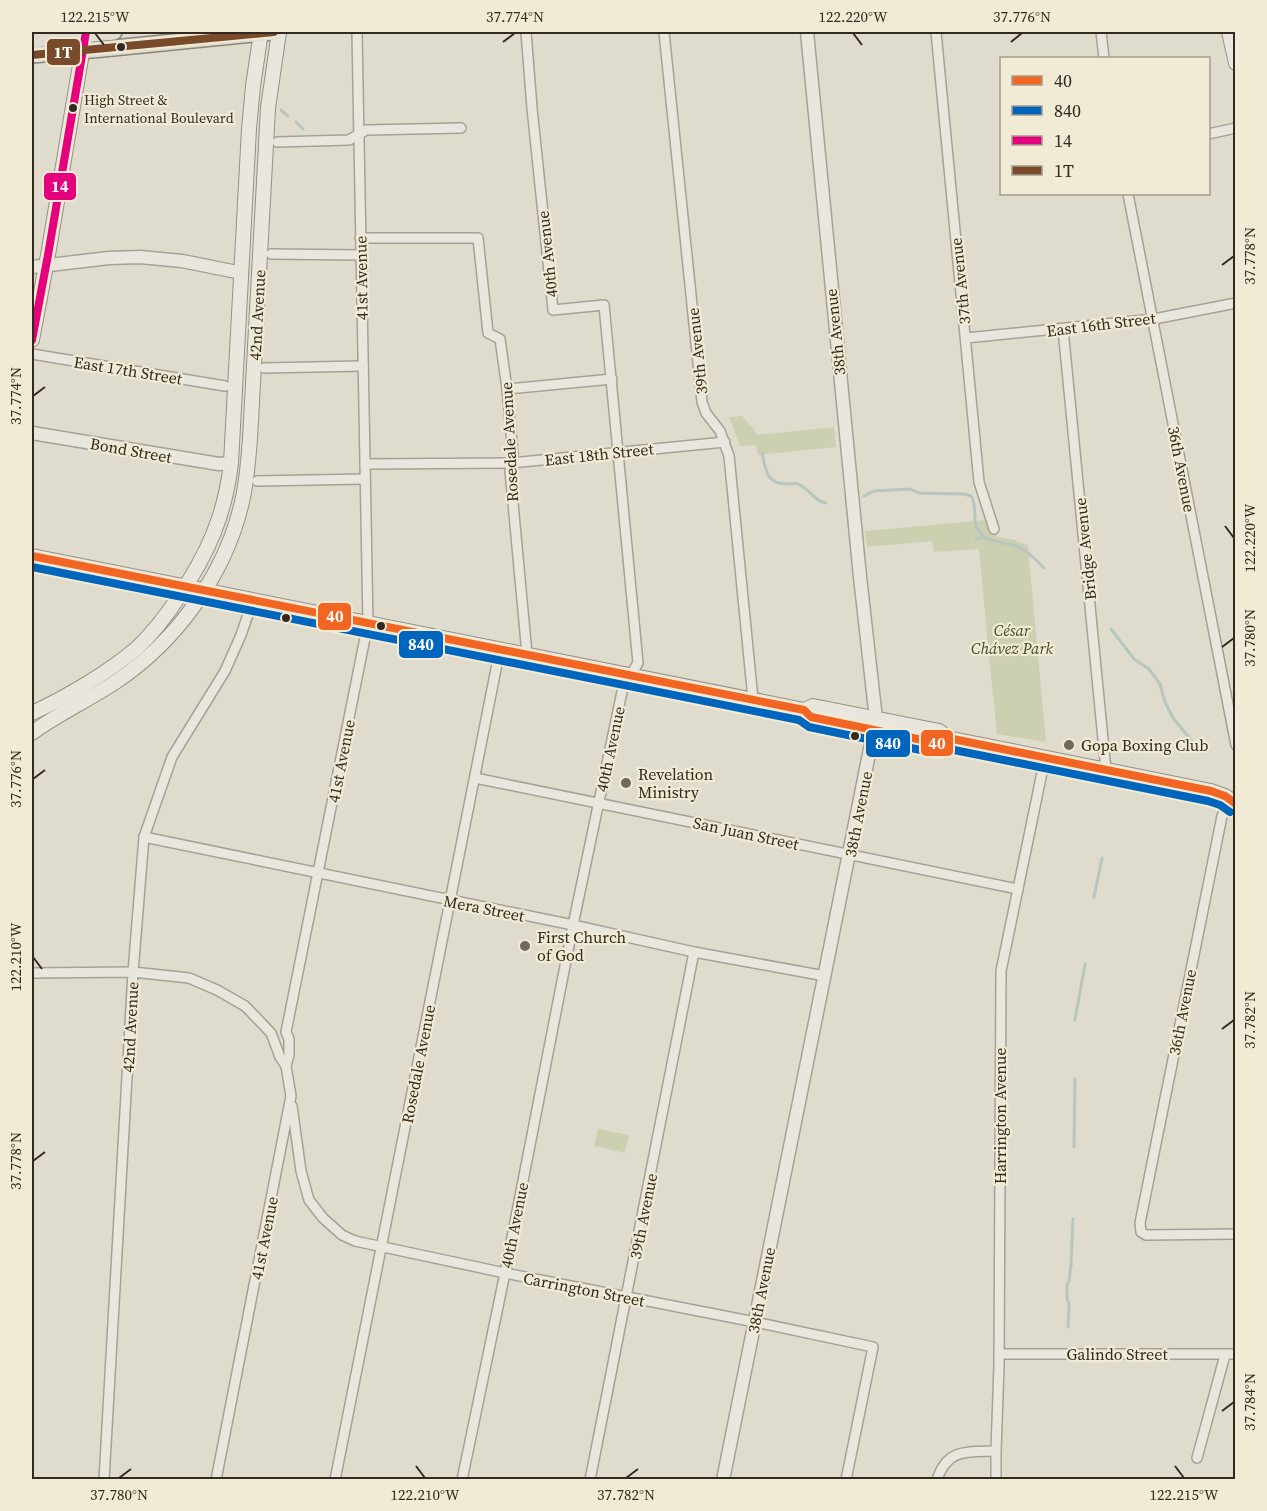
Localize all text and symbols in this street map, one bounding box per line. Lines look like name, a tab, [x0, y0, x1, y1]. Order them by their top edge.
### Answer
text: 122.215°W	[61, 6, 130, 27]
text: 37.774°N	[486, 6, 544, 27]
text: 122.220°W	[819, 6, 888, 27]
text: 37.776°N	[993, 6, 1051, 27]
line badge: 1T	[46, 38, 81, 66]
text: 1T	[54, 41, 72, 63]
unlabelled marker	[115, 41, 127, 53]
legend	[1000, 57, 1210, 195]
text: 40	[1054, 68, 1072, 93]
place label: High Street & International Boulevard	[84, 90, 234, 128]
text: 840	[1054, 98, 1081, 123]
marker: High Street & International Boulevard	[67, 102, 79, 114]
text: 14	[1054, 128, 1072, 153]
text: 1T	[1054, 158, 1074, 183]
line badge: 14	[43, 172, 77, 201]
text: 14	[51, 175, 69, 197]
street label: 40th Avenue	[532, 210, 562, 298]
text: 37.778°N	[1239, 227, 1260, 285]
street label: 41st Avenue	[349, 236, 373, 320]
street label: 37th Avenue	[945, 237, 975, 325]
street label: 42nd Avenue	[244, 269, 270, 361]
street label: 38th Avenue	[820, 288, 850, 376]
street label: East 16th Street	[1045, 306, 1158, 342]
street label: 39th Avenue	[682, 307, 712, 395]
street label: East 17th Street	[72, 351, 185, 390]
text: 37.774°N	[5, 367, 26, 425]
street label: Rosedale Avenue	[495, 381, 523, 503]
street label: 36th Avenue	[1163, 424, 1201, 514]
street label: Bond Street	[88, 432, 174, 468]
street label: East 18th Street	[543, 437, 655, 471]
street label: Bridge Avenue	[1069, 497, 1101, 601]
text: 122.220°W	[1239, 503, 1260, 572]
line badge: 40	[317, 602, 352, 631]
text: 40	[326, 605, 344, 627]
text: 37.780°N	[1239, 609, 1260, 667]
unlabelled marker	[280, 612, 292, 624]
park label: César Chávez Park	[971, 619, 1054, 659]
unlabelled marker	[375, 620, 387, 632]
line badge: 840	[398, 630, 444, 659]
text: 840	[408, 633, 434, 655]
street label: 40th Avenue	[590, 704, 630, 794]
street label: 41st Avenue	[322, 717, 360, 805]
line badge: 840	[865, 729, 911, 758]
line badge: 40	[920, 729, 954, 757]
unlabelled marker	[849, 730, 861, 742]
text: 840	[875, 732, 901, 754]
text: 40	[928, 732, 946, 754]
place label: Gopa Boxing Club	[1081, 734, 1208, 756]
marker: Gopa Boxing Club	[1062, 738, 1076, 752]
text: 37.776°N	[5, 750, 26, 808]
place label: Revelation Ministry	[638, 763, 714, 803]
street label: 38th Avenue	[839, 769, 877, 859]
marker: Revelation Ministry	[619, 776, 633, 790]
street label: San Juan Street	[691, 811, 802, 855]
street label: Mera Street	[442, 889, 527, 927]
text: 122.210°W	[5, 922, 26, 991]
place label: First Church of God	[537, 926, 627, 966]
marker: First Church of God	[518, 939, 532, 953]
street label: 36th Avenue	[1163, 967, 1201, 1057]
street label: 42nd Avenue	[117, 981, 143, 1073]
text: 37.782°N	[1239, 991, 1260, 1049]
street label: Rosedale Avenue	[396, 1003, 440, 1125]
street label: Harrington Avenue	[989, 1048, 1011, 1184]
text: 37.778°N	[5, 1132, 26, 1190]
street label: 39th Avenue	[624, 1171, 662, 1261]
street label: 40th Avenue	[495, 1180, 533, 1270]
street label: 41st Avenue	[245, 1194, 283, 1282]
street label: 38th Avenue	[742, 1245, 780, 1335]
street label: Carrington Street	[521, 1266, 647, 1312]
street label: Galindo Street	[1066, 1343, 1168, 1365]
text: 37.784°N	[1239, 1373, 1260, 1431]
text: 37.780°N	[90, 1484, 148, 1505]
text: 122.210°W	[391, 1484, 460, 1505]
text: 37.782°N	[597, 1484, 655, 1505]
text: 122.215°W	[1150, 1484, 1219, 1505]

